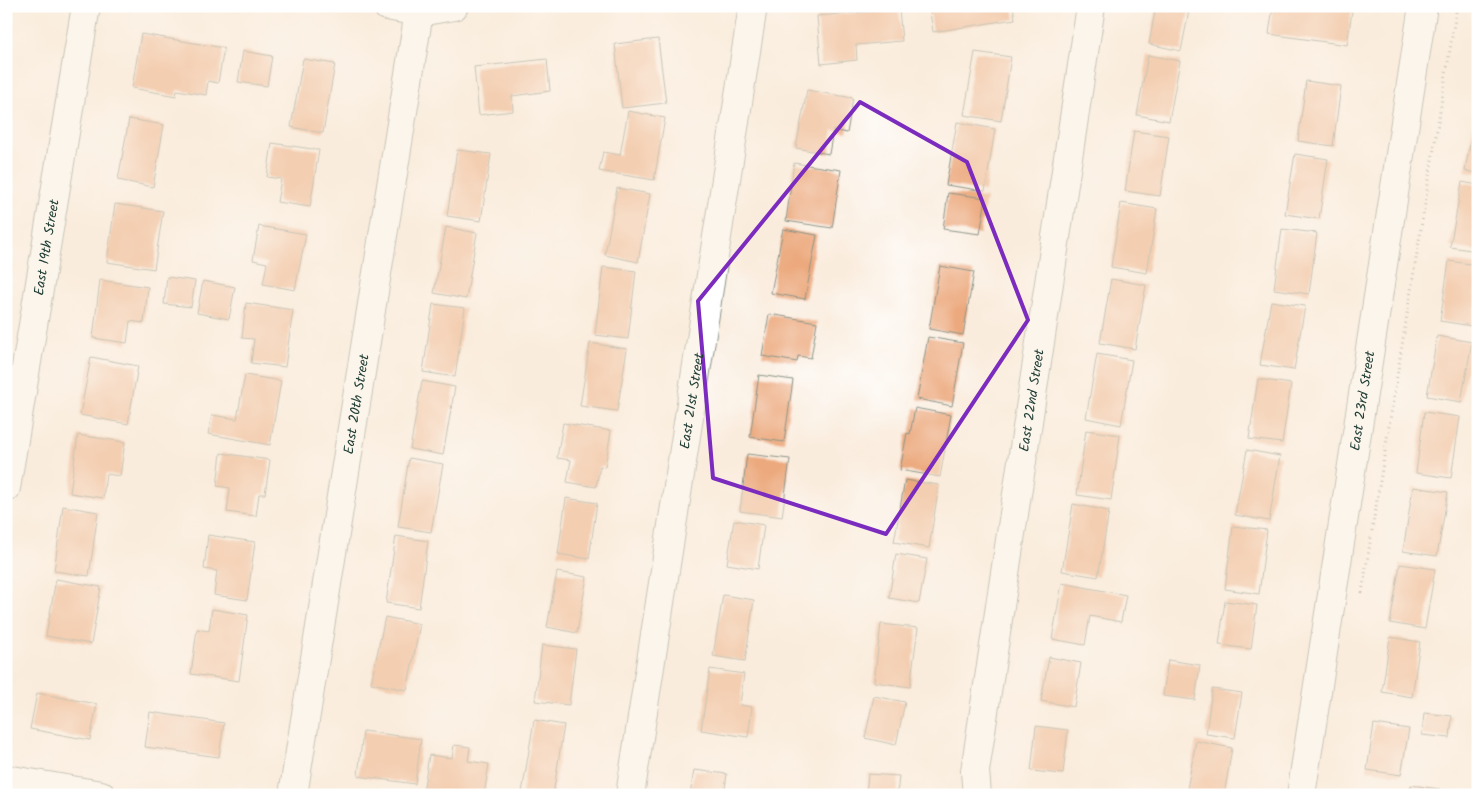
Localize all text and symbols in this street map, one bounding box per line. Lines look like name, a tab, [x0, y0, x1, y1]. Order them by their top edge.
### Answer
street label: East 19th Street	[28, 197, 66, 297]
street label: East 22nd Street	[1014, 347, 1051, 453]
street label: East 23rd Street	[1344, 349, 1382, 452]
street label: East 21st Street	[674, 351, 711, 450]
street label: East 20th Street	[338, 352, 376, 456]

